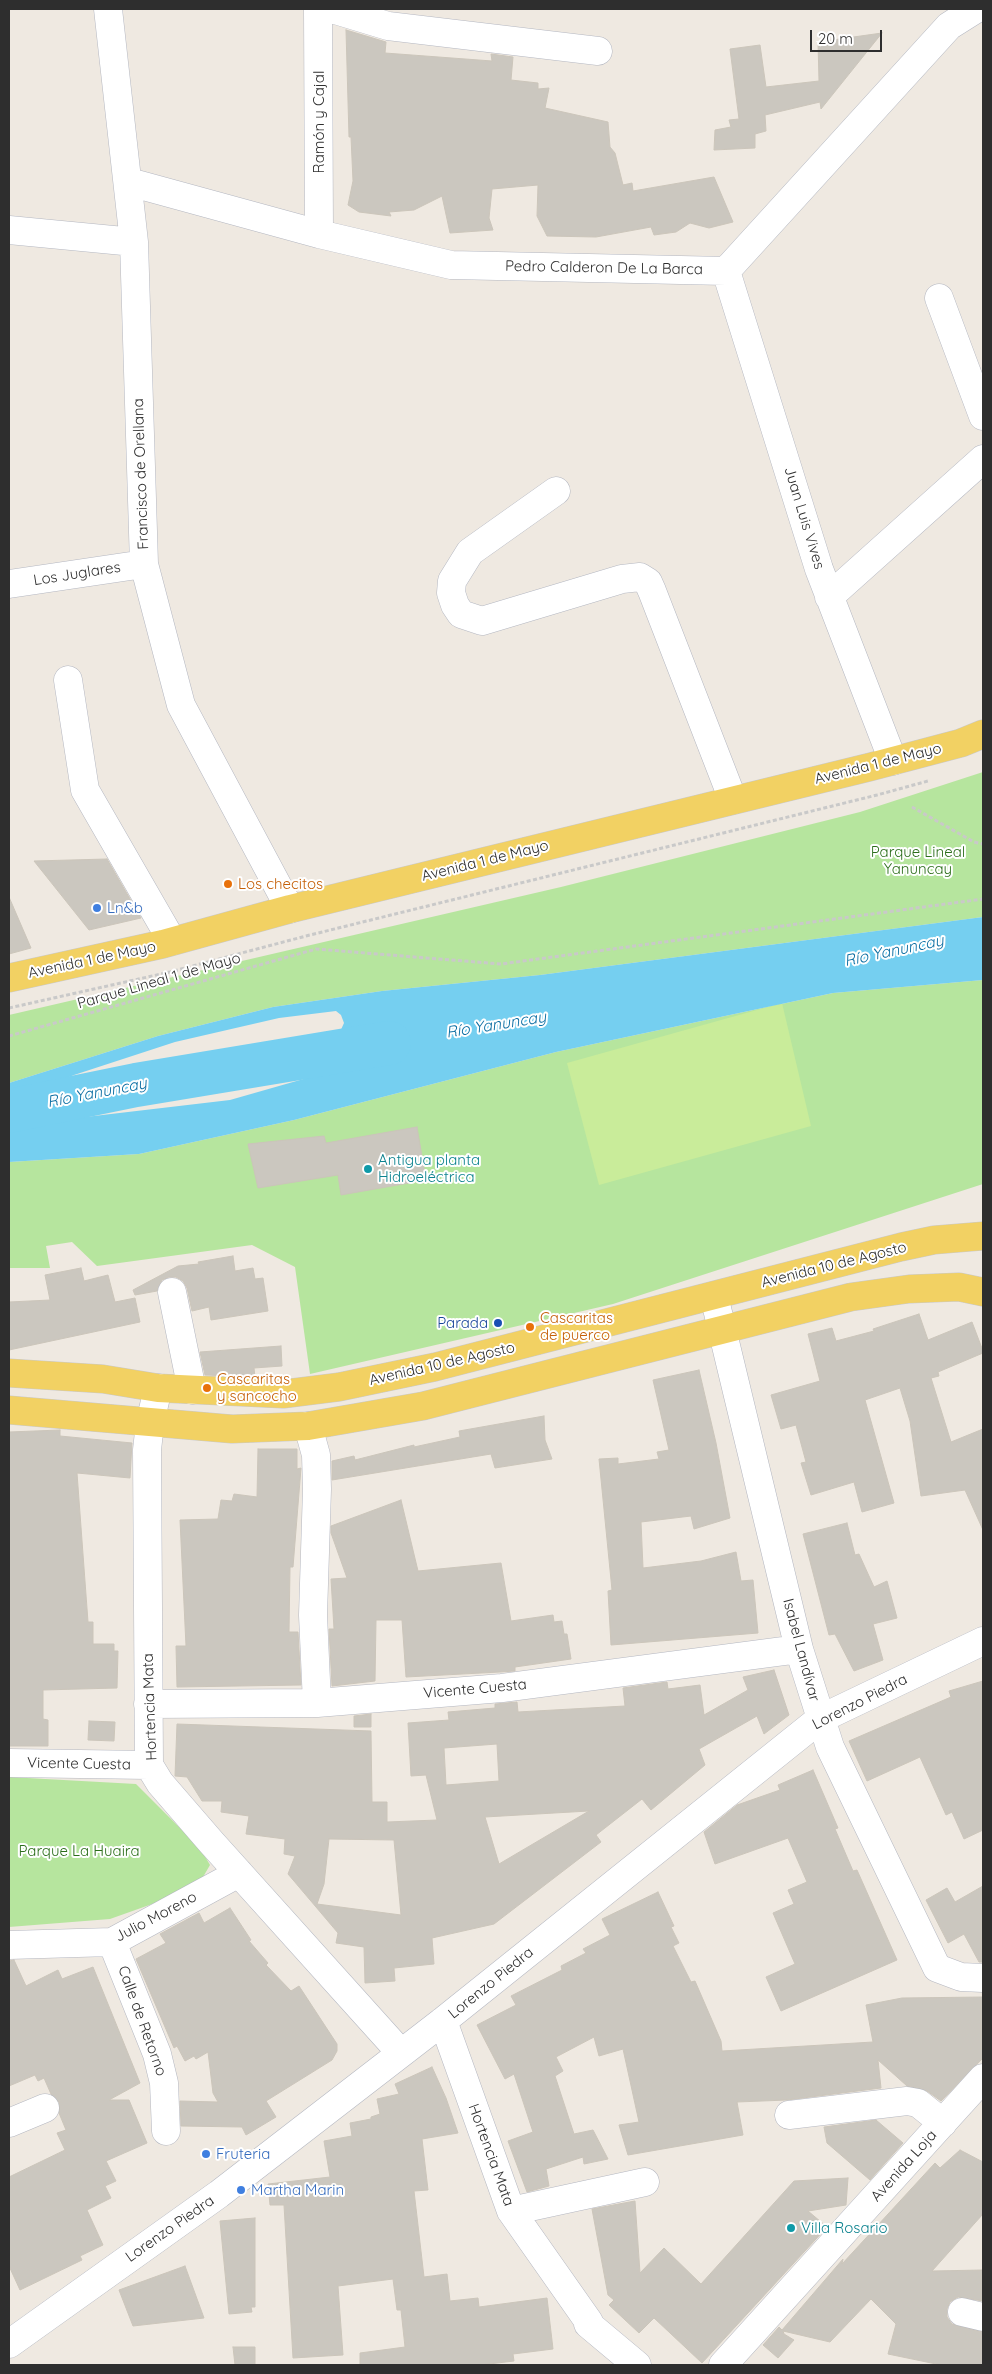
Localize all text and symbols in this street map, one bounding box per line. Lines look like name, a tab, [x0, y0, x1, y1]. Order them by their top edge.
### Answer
scale bar	[812, 20, 884, 52]
text: 20 m	[818, 29, 853, 48]
street label: Ramón y Cajal	[310, 71, 328, 173]
street label: Pedro Calderon De La Barca	[505, 257, 703, 279]
street label: Francisco de Orellana	[129, 398, 153, 550]
street label: Juan Luis Vives	[780, 465, 828, 571]
street label: Los Juglares	[32, 558, 122, 590]
street label: Avenida 1 de Mayo	[813, 740, 943, 788]
street label: Avenida 1 de Mayo	[420, 837, 550, 885]
park label: Parque Lineal Yanuncay	[871, 843, 965, 878]
place label: Los checitos	[238, 875, 323, 893]
marker: Los checitos	[222, 878, 234, 890]
place label: Ln&b	[107, 899, 143, 917]
marker: Ln&b	[91, 902, 103, 914]
water label: Río Yanuncay	[843, 931, 945, 971]
street label: Avenida 1 de Mayo	[27, 938, 157, 982]
street label: Parque Lineal 1 de Mayo	[75, 949, 243, 1013]
water label: Río Yanuncay	[445, 1008, 547, 1042]
water label: Río Yanuncay	[46, 1074, 148, 1112]
place label: Antigua planta Hidroeléctrica	[378, 1151, 480, 1186]
marker: Antigua planta Hidroeléctrica	[362, 1163, 374, 1175]
street label: Avenida 10 de Agosto	[760, 1238, 908, 1292]
place label: Cascaritas de puerco	[540, 1309, 613, 1344]
place label: Parada	[437, 1314, 488, 1332]
marker: Parada	[492, 1317, 504, 1329]
marker: Cascaritas de puerco	[524, 1321, 536, 1333]
street label: Avenida 10 de Agosto	[367, 1338, 517, 1390]
place label: Cascaritas y sancocho	[217, 1370, 297, 1405]
marker: Cascaritas y sancocho	[201, 1382, 213, 1394]
street label: Isabel Landívar	[779, 1597, 823, 1703]
street label: Hortencia Mata	[139, 1653, 161, 1761]
street label: Lorenzo Piedra	[809, 1670, 911, 1734]
street label: Vicente Cuesta	[423, 1676, 527, 1702]
street label: Vicente Cuesta	[27, 1754, 131, 1774]
park label: Parque La Huaira	[18, 1842, 140, 1860]
street label: Julio Moreno	[112, 1888, 200, 1946]
street label: Lorenzo Piedra	[445, 1943, 537, 2023]
street label: Calle de Retorno	[114, 1963, 170, 2079]
street label: Hortencia Mata	[464, 2101, 518, 2209]
street label: Avenida Loja	[867, 2127, 941, 2205]
place label: Fruteria	[216, 2145, 270, 2163]
marker: Fruteria	[200, 2148, 212, 2160]
place label: Martha Marin	[251, 2181, 344, 2199]
marker: Martha Marin	[235, 2184, 247, 2196]
street label: Lorenzo Piedra	[122, 2192, 218, 2266]
place label: Villa Rosario	[801, 2219, 888, 2237]
marker: Villa Rosario	[785, 2222, 797, 2234]

